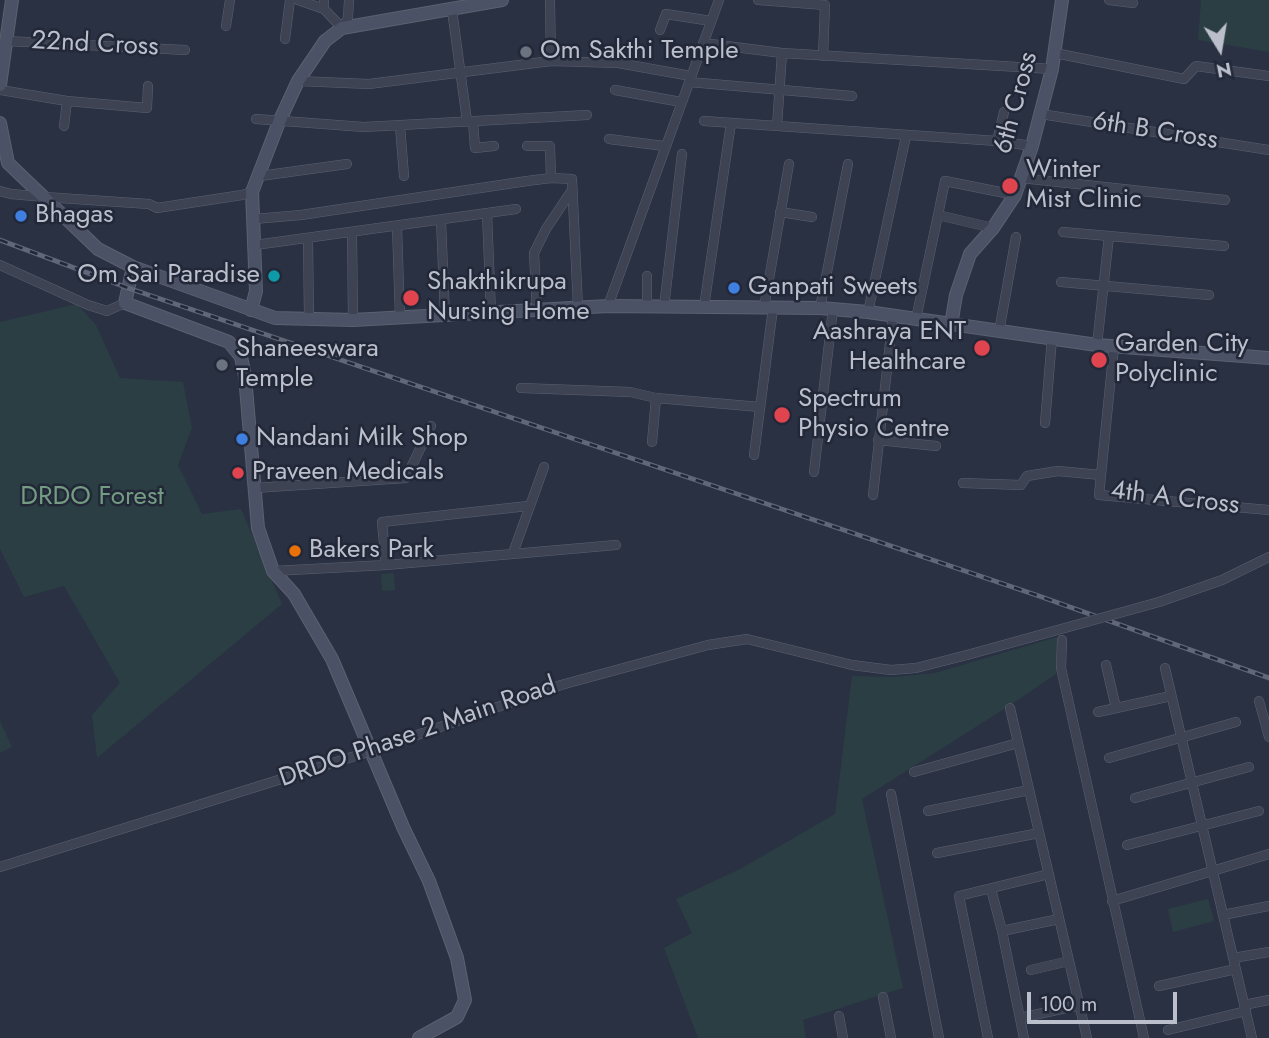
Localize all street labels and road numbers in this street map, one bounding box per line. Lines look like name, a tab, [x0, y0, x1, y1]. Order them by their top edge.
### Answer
street label: 22nd Cross	[31, 26, 159, 64]
street label: 6th Cross	[988, 49, 1046, 157]
street label: 6th B Cross	[1090, 107, 1220, 157]
street label: 4th A Cross	[1109, 476, 1241, 522]
street label: DRDO Phase 2 Main Road	[275, 671, 561, 795]

